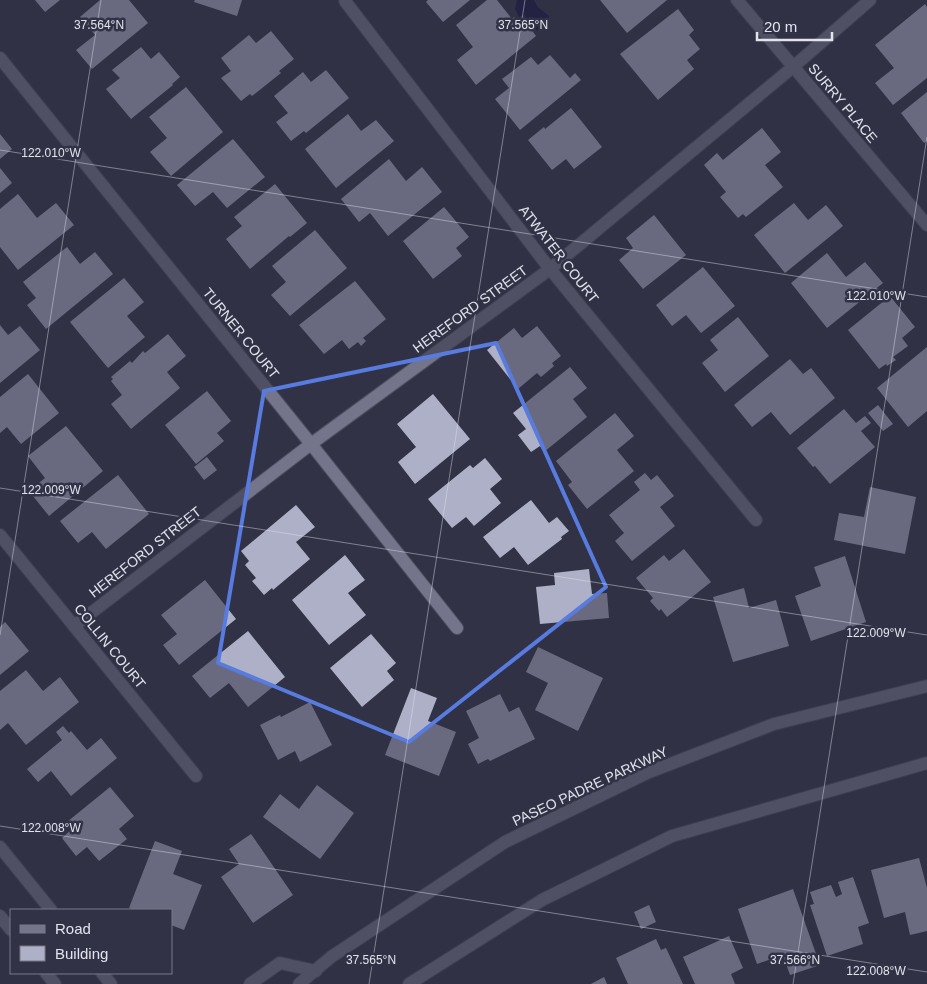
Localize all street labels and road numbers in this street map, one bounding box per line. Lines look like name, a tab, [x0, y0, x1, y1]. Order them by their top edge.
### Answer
street label: SURRY PLACE	[805, 60, 881, 146]
street label: ATWATER COURT	[516, 202, 602, 306]
street label: HEREFORD STREET	[410, 262, 531, 356]
street label: TURNER COURT	[200, 285, 283, 382]
street label: HEREFORD STREET	[86, 503, 205, 601]
street label: COLLIN COURT	[71, 601, 149, 692]
street label: PASEO PADRE PARKWAY	[510, 743, 671, 829]

